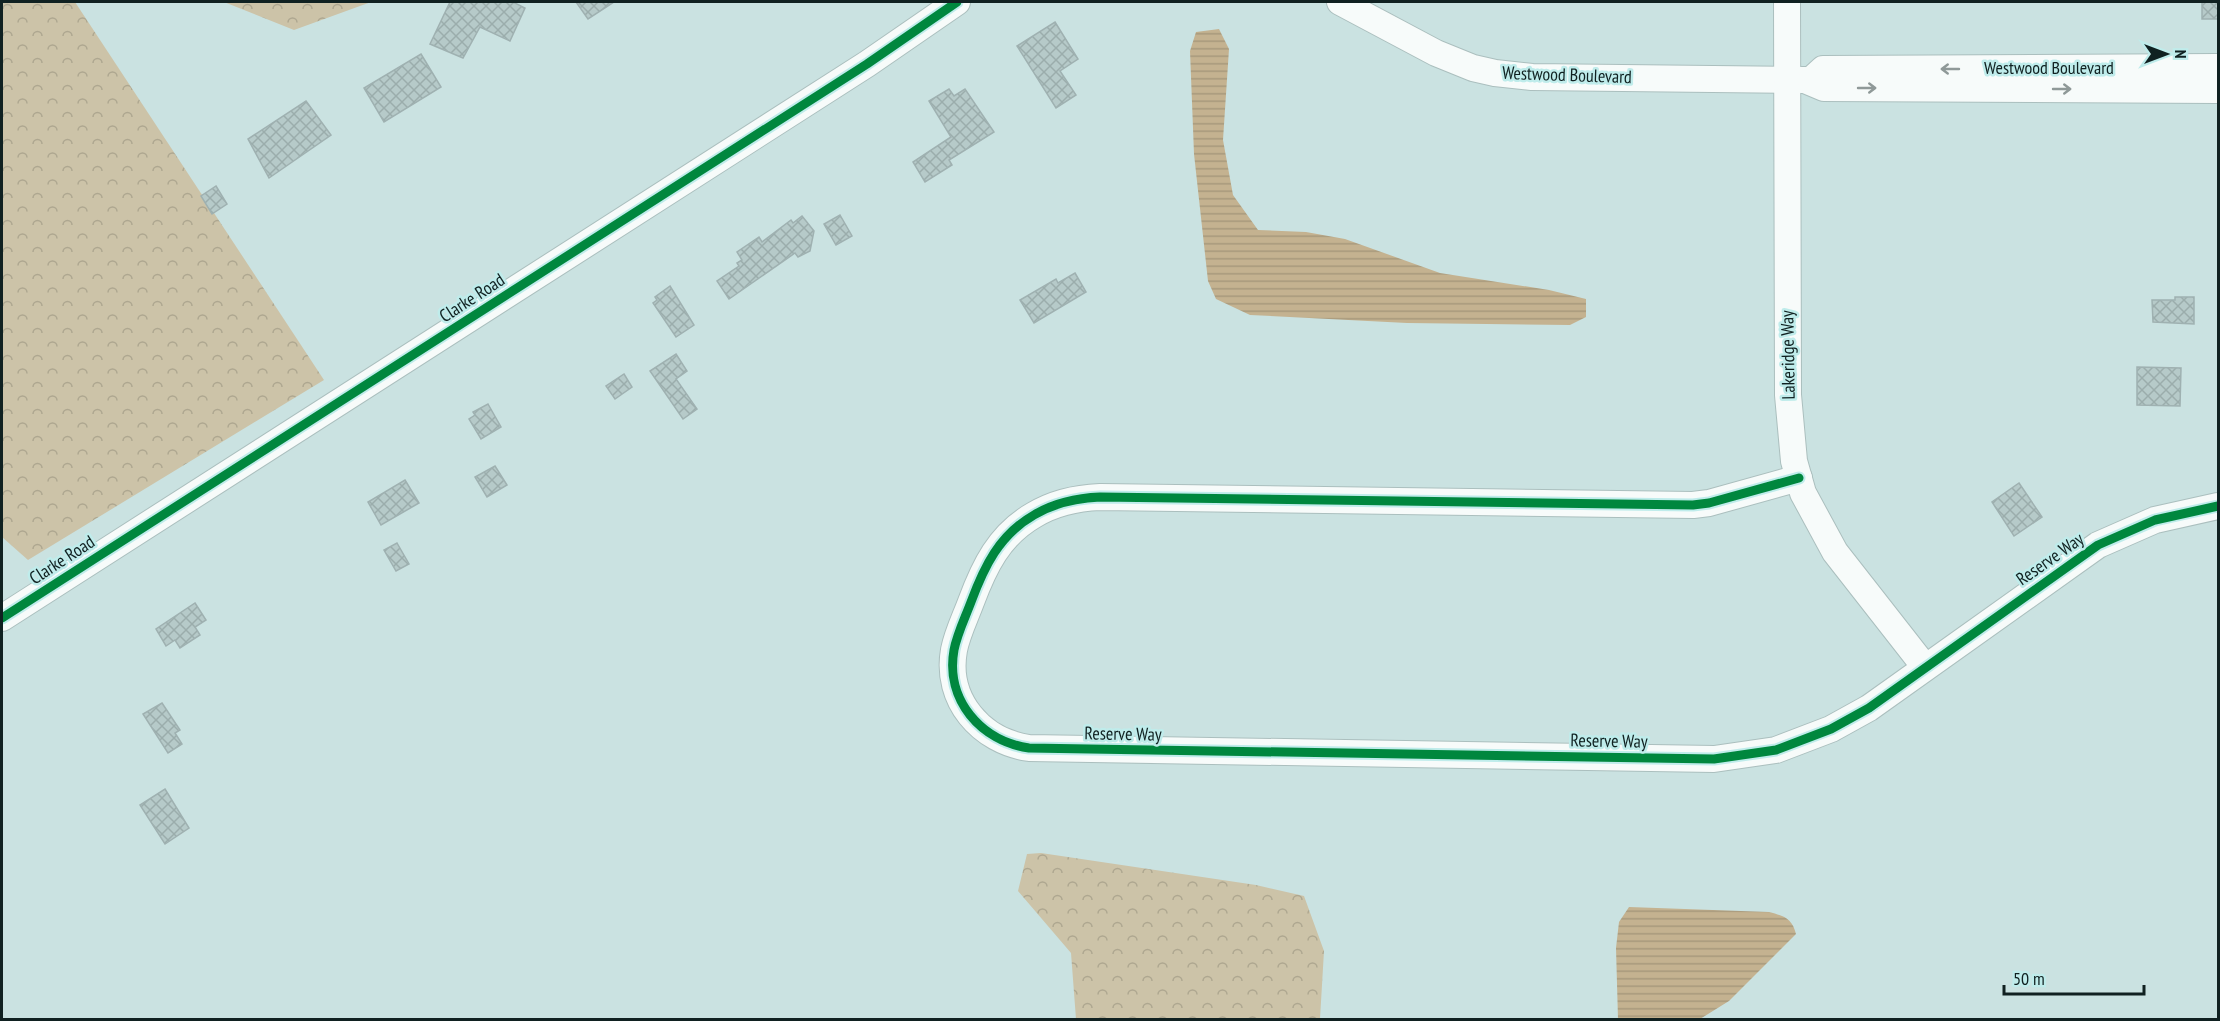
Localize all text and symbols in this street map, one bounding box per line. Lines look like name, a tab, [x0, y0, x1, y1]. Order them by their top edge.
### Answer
north arrow	[2136, 24, 2196, 84]
text: N	[2171, 50, 2191, 58]
street label: Westwood Boulevard	[1984, 56, 2114, 79]
street label: Westwood Boulevard	[1502, 61, 1632, 88]
one-way arrow	[1941, 63, 1961, 75]
one-way arrow	[1857, 82, 1877, 94]
one-way arrow	[2052, 83, 2072, 95]
street label: Clarke Road	[435, 268, 509, 327]
street label: Lakeridge Way	[1775, 310, 1800, 400]
street label: Reserve Way	[2011, 527, 2088, 590]
street label: Clarke Road	[25, 530, 99, 589]
street label: Reserve Way	[1084, 721, 1162, 746]
street label: Reserve Way	[1570, 728, 1648, 753]
scale bar	[2004, 958, 2144, 996]
text: 50 m	[2013, 967, 2045, 990]

